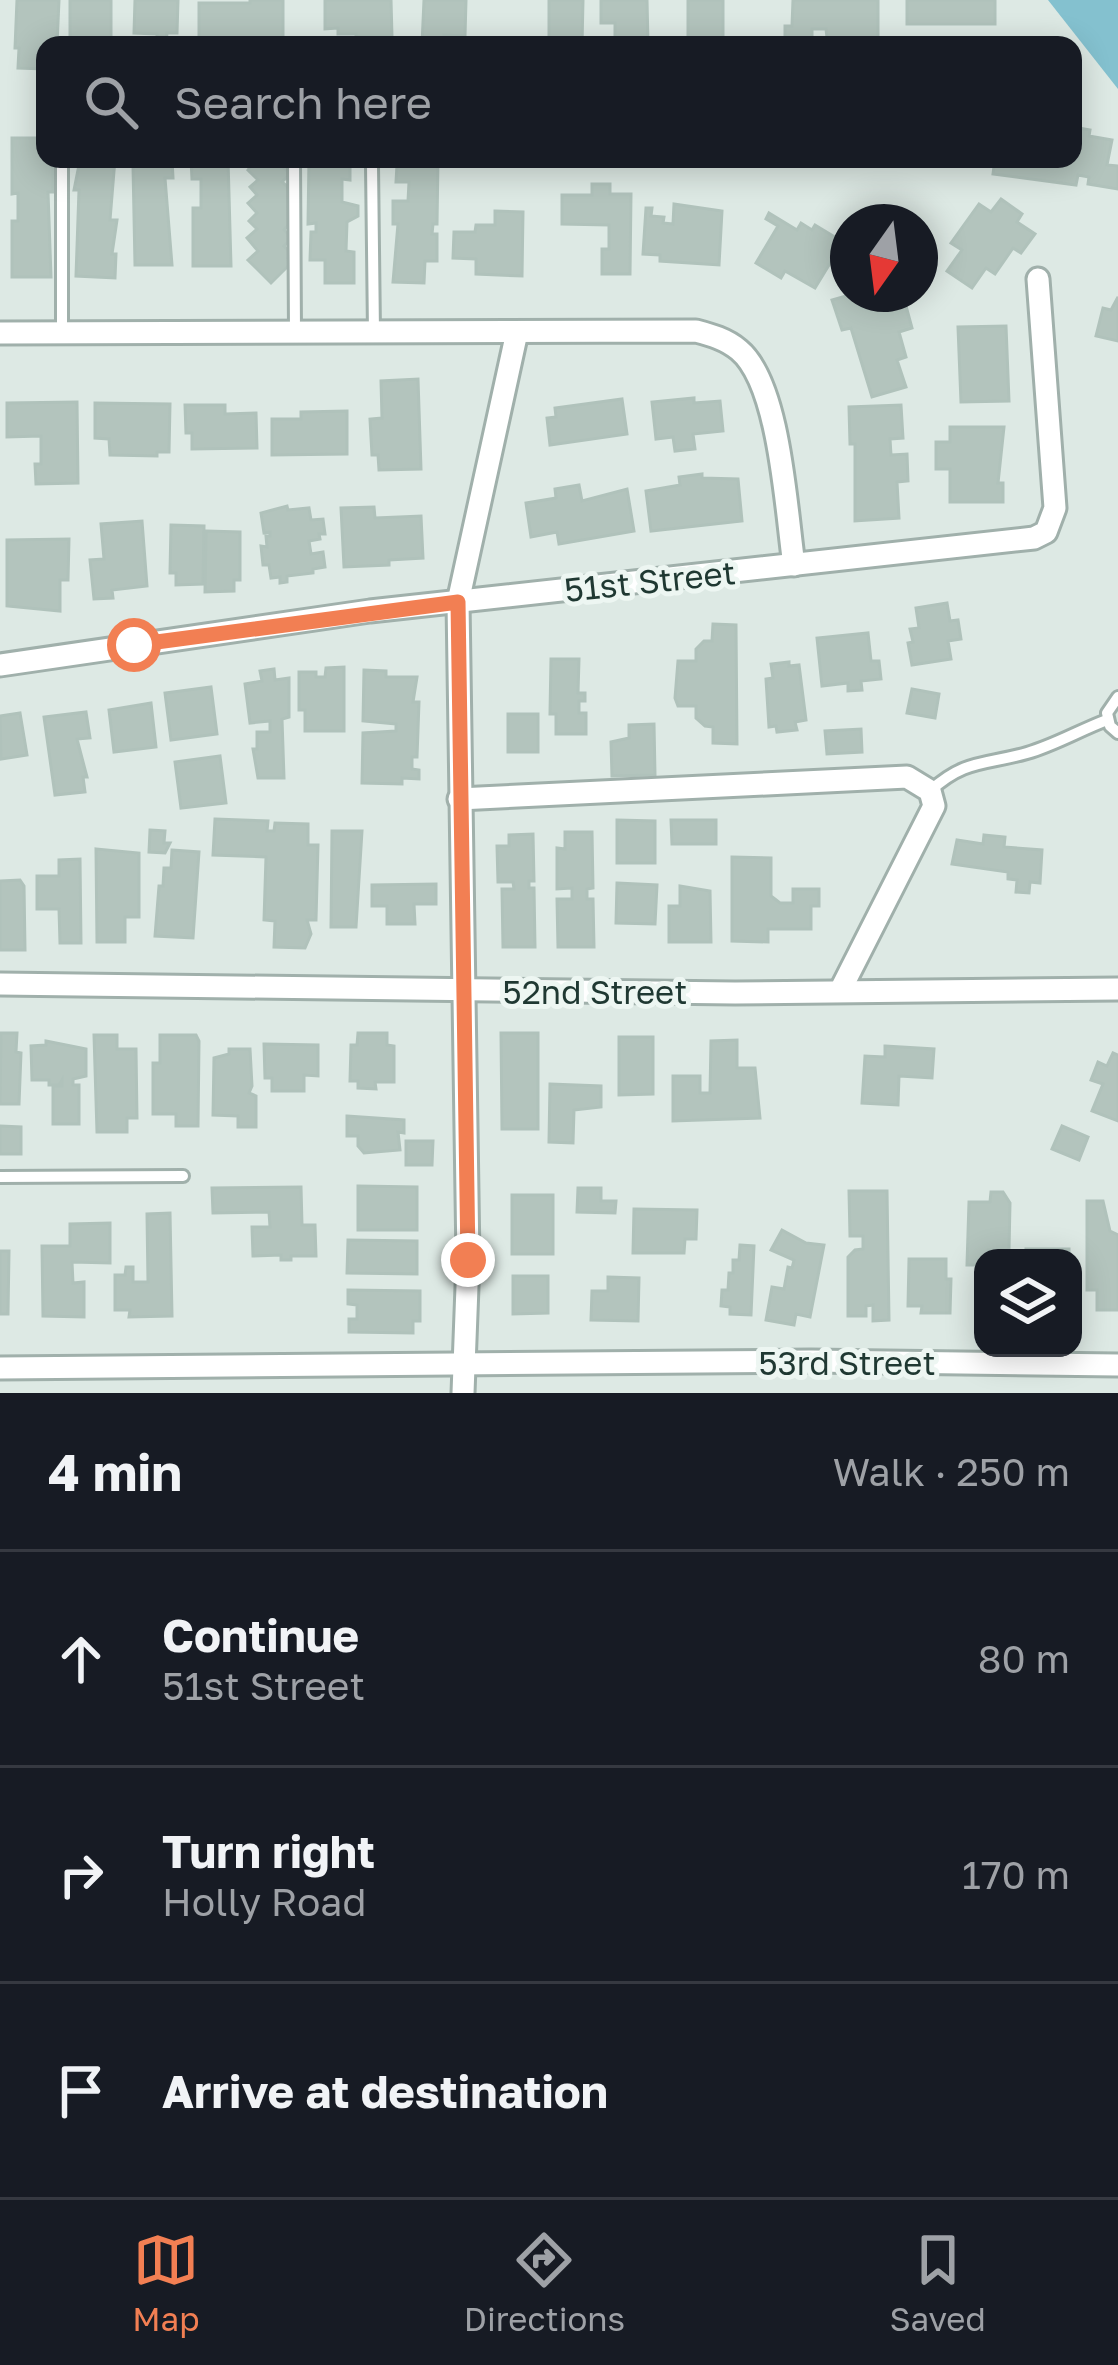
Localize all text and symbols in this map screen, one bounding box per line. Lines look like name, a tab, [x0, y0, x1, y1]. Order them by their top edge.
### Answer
search box	[36, 36, 1082, 168]
icon: search	[78, 69, 144, 135]
text: Search here	[174, 75, 432, 129]
north arrow	[830, 204, 938, 312]
street label: 51st Street	[562, 552, 737, 609]
route start	[107, 618, 161, 672]
street label: 52nd Street	[503, 972, 687, 1011]
route end	[441, 1233, 495, 1287]
map controls	[974, 1249, 1082, 1357]
button: layers	[974, 1249, 1082, 1357]
street label: 53rd Street	[758, 1343, 936, 1382]
text: 4 min	[48, 1441, 182, 1502]
text: Walk · 250 m	[833, 1448, 1070, 1495]
text: Continue	[162, 1608, 359, 1662]
icon: ahead	[48, 1626, 114, 1692]
text: 80 m	[978, 1635, 1070, 1682]
text: 51st Street	[162, 1662, 365, 1709]
text: Turn right	[162, 1824, 375, 1878]
icon: right	[48, 1842, 114, 1908]
text: 170 m	[962, 1851, 1070, 1898]
text: Holly Road	[162, 1878, 366, 1925]
icon: arrive	[48, 2058, 114, 2124]
text: Arrive at destination	[162, 2064, 608, 2118]
tab: Map	[132, 2227, 200, 2338]
tab: Directions	[464, 2227, 625, 2338]
tab: Saved	[889, 2227, 986, 2338]

